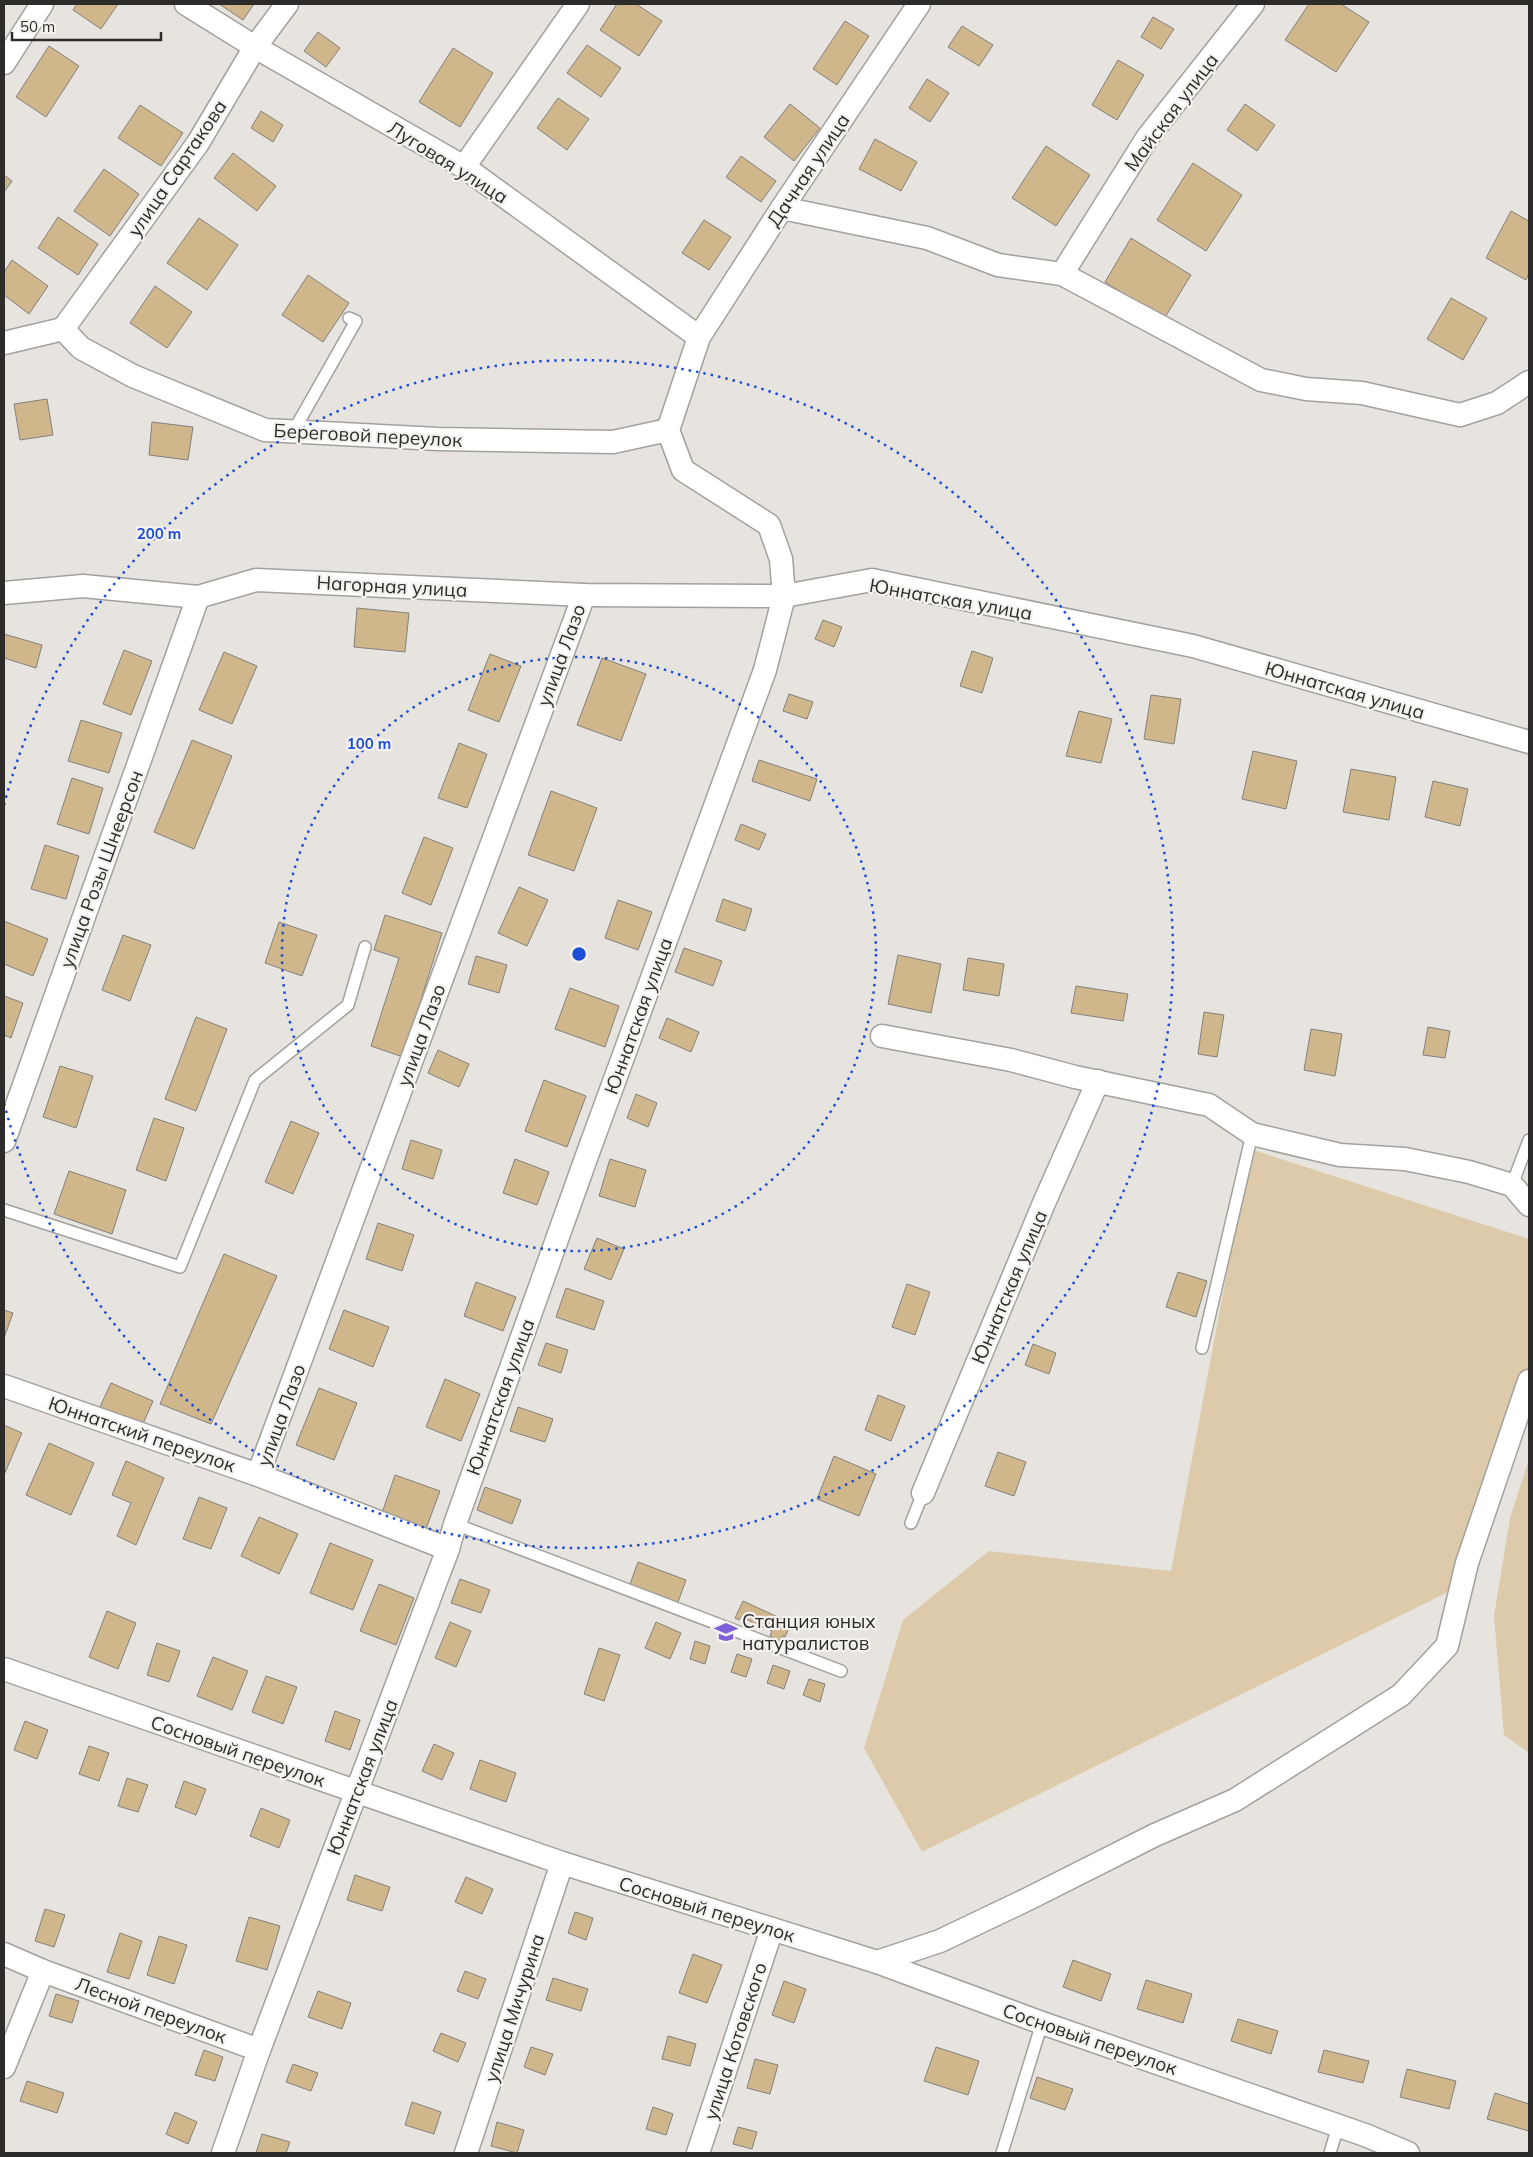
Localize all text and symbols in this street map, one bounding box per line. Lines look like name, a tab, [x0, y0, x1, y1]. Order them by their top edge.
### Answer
scale bar	[12, 10, 161, 42]
text: 50 m	[20, 17, 55, 36]
street label: Майская улица	[1119, 48, 1223, 176]
street label: улица Сартакова	[122, 95, 232, 241]
street label: Дачная улица	[761, 109, 855, 231]
street label: Луговая улица	[383, 115, 513, 209]
street label: Береговой переулок	[273, 418, 464, 452]
text: 200 m	[137, 524, 181, 543]
street label: Нагорная улица	[316, 570, 468, 602]
street label: Юннатская улица	[868, 573, 1034, 625]
street label: улица Лазо	[531, 601, 591, 709]
street label: Юннатская улица	[1262, 656, 1428, 724]
text: 100 m	[347, 734, 391, 753]
street label: улица Розы Шнеерсон	[54, 767, 148, 971]
street label: Юннатская улица	[599, 934, 677, 1098]
centre of rings	[570, 945, 588, 963]
street label: улица Лазо	[391, 981, 451, 1089]
street label: Юннатская улица	[966, 1206, 1052, 1368]
street label: Юннатская улица	[461, 1315, 539, 1479]
street label: улица Лазо	[251, 1361, 311, 1469]
street label: Юннатский переулок	[45, 1391, 239, 1478]
place label: Станция юных натуралистов	[742, 1609, 876, 1655]
school or university icon: Станция юных натуралистов	[713, 1619, 739, 1645]
street label: Юннатская улица	[321, 1696, 403, 1858]
street label: Сосновый переулок	[148, 1710, 329, 1792]
street label: Сосновый переулок	[616, 1871, 799, 1947]
street label: улица Мичурина	[479, 1931, 549, 2085]
street label: улица Котовского	[698, 1959, 772, 2123]
street label: Лесной переулок	[72, 1971, 231, 2049]
street label: Сосновый переулок	[1000, 1998, 1181, 2080]

